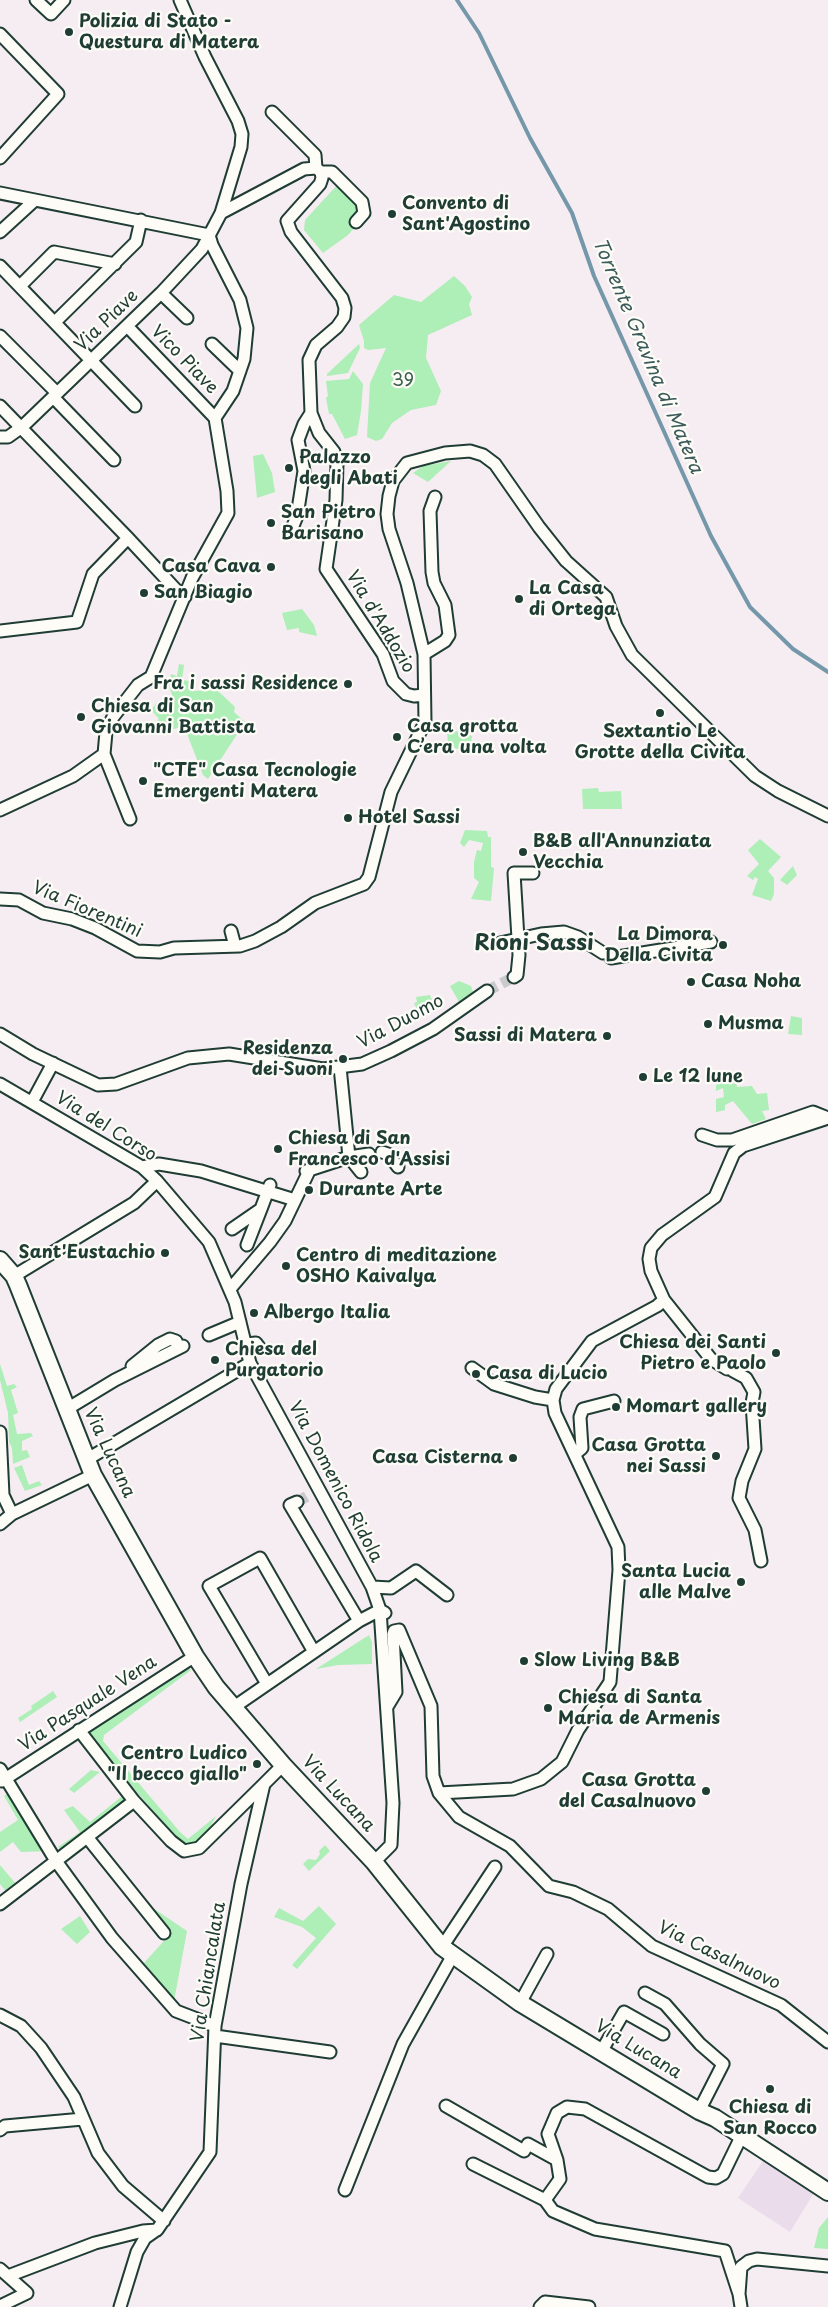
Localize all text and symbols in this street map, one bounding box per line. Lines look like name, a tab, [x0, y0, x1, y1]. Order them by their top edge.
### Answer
place label: Polizia di Stato - Questura di Matera	[79, 11, 259, 54]
marker: Polizia di Stato - Questura di Matera	[63, 26, 75, 38]
place label: Convento di Sant'Agostino	[402, 193, 530, 235]
marker: Convento di Sant'Agostino	[386, 208, 398, 220]
water label: Torrente Gravina di Matera	[587, 235, 707, 477]
street label: Via Piave	[71, 286, 143, 356]
street label: Vico Piave	[146, 321, 222, 399]
park label: 39	[392, 370, 414, 392]
place label: Palazzo degli Abati	[299, 447, 398, 489]
marker: Palazzo degli Abati	[283, 462, 295, 474]
place label: San Pietro Barisano	[281, 502, 376, 544]
marker: San Pietro Barisano	[265, 517, 277, 529]
place label: Casa Cava	[162, 556, 261, 578]
marker: Casa Cava	[265, 561, 277, 573]
street label: Via d'Addozio	[341, 567, 419, 677]
place label: La Casa di Ortega	[529, 578, 616, 620]
place label: San Biagio	[154, 582, 252, 604]
marker: San Biagio	[138, 587, 150, 599]
marker: La Casa di Ortega	[513, 593, 525, 605]
place label: Fra i sassi Residence	[153, 673, 338, 695]
marker: Fra i sassi Residence	[342, 678, 354, 690]
place label: Chiesa di San Giovanni Battista	[91, 696, 256, 739]
marker: Sextantio Le Grotte della Civita	[654, 707, 666, 719]
marker: Chiesa di San Giovanni Battista	[75, 711, 87, 723]
place label: Casa grotta C’era una volta	[407, 716, 547, 759]
place label: Sextantio Le Grotte della Civita	[575, 721, 745, 764]
marker: Casa grotta C’era una volta	[391, 731, 403, 743]
place label: "CTE" Casa Tecnologie Emergenti Matera	[153, 760, 357, 802]
marker: "CTE" Casa Tecnologie Emergenti Matera	[137, 775, 149, 787]
place label: Hotel Sassi	[358, 807, 460, 829]
marker: Hotel Sassi	[342, 812, 354, 824]
place label: B&B all'Annunziata Vecchia	[533, 831, 712, 874]
marker: B&B all'Annunziata Vecchia	[517, 846, 529, 858]
street label: Via Fiorentini	[29, 877, 145, 943]
place label: La Dimora Della Civita	[605, 924, 713, 966]
district label: Rioni Sassi	[474, 931, 594, 957]
marker: La Dimora Della Civita	[717, 939, 729, 951]
place label: Casa Noha	[701, 971, 801, 993]
marker: Casa Noha	[685, 976, 697, 988]
street label: Via Duomo	[354, 990, 448, 1054]
place label: Musma	[718, 1013, 784, 1035]
marker: Musma	[702, 1018, 714, 1030]
place label: Sassi di Matera	[454, 1025, 597, 1047]
marker: Sassi di Matera	[601, 1030, 613, 1042]
place label: Residenza dei Suoni	[243, 1038, 333, 1080]
marker: Residenza dei Suoni	[337, 1053, 349, 1065]
place label: Le 12 lune	[653, 1066, 743, 1088]
marker: Le 12 lune	[637, 1071, 649, 1083]
street label: Via del Corso	[52, 1087, 160, 1167]
place label: Chiesa di San Francesco d'Assisi	[288, 1128, 450, 1170]
marker: Chiesa di San Francesco d'Assisi	[272, 1143, 284, 1155]
place label: Durante Arte	[319, 1179, 442, 1201]
marker: Durante Arte	[303, 1184, 315, 1196]
place label: Sant'Eustachio	[19, 1242, 155, 1264]
place label: Centro di meditazione OSHO Kaivalya	[296, 1245, 497, 1288]
marker: Sant'Eustachio	[159, 1247, 171, 1259]
marker: Centro di meditazione OSHO Kaivalya	[280, 1260, 292, 1272]
place label: Albergo Italia	[264, 1302, 390, 1324]
marker: Albergo Italia	[248, 1307, 260, 1319]
place label: Chiesa dei Santi Pietro e Paolo	[619, 1332, 766, 1375]
place label: Chiesa del Purgatorio	[225, 1339, 323, 1382]
marker: Chiesa dei Santi Pietro e Paolo	[770, 1347, 782, 1359]
marker: Chiesa del Purgatorio	[209, 1354, 221, 1366]
place label: Casa di Lucio	[486, 1363, 607, 1385]
marker: Casa di Lucio	[470, 1368, 482, 1380]
place label: Momart gallery	[626, 1396, 767, 1418]
street label: Via Domenico Ridola	[283, 1398, 387, 1566]
marker: Momart gallery	[610, 1401, 622, 1413]
street label: Via Lucana	[79, 1405, 139, 1501]
place label: Casa Grotta nei Sassi	[591, 1435, 706, 1478]
place label: Casa Cisterna	[372, 1447, 503, 1469]
marker: Casa Grotta nei Sassi	[710, 1450, 722, 1462]
marker: Casa Cisterna	[507, 1452, 519, 1464]
place label: Santa Lucia alle Malve	[621, 1561, 731, 1604]
marker: Santa Lucia alle Malve	[735, 1576, 747, 1588]
place label: Slow Living B&B	[534, 1650, 680, 1672]
street label: Via Pasquale Vena	[15, 1652, 161, 1756]
marker: Slow Living B&B	[518, 1655, 530, 1667]
place label: Chiesa di Santa Maria de Armenis	[558, 1687, 720, 1730]
marker: Chiesa di Santa Maria de Armenis	[542, 1702, 554, 1714]
place label: Centro Ludico "Il becco giallo"	[107, 1743, 247, 1786]
street label: Via Lucana	[297, 1751, 379, 1837]
marker: Centro Ludico "Il becco giallo"	[251, 1758, 263, 1770]
place label: Casa Grotta del Casalnuovo	[559, 1770, 696, 1812]
marker: Casa Grotta del Casalnuovo	[700, 1785, 712, 1797]
street label: Via Chiancalata	[187, 1900, 231, 2044]
street label: Via Casalnuovo	[654, 1917, 784, 1995]
street label: Via Lucana	[591, 2016, 685, 2084]
marker: Chiesa di San Rocco	[764, 2083, 776, 2095]
place label: Chiesa di San Rocco	[723, 2097, 817, 2140]

